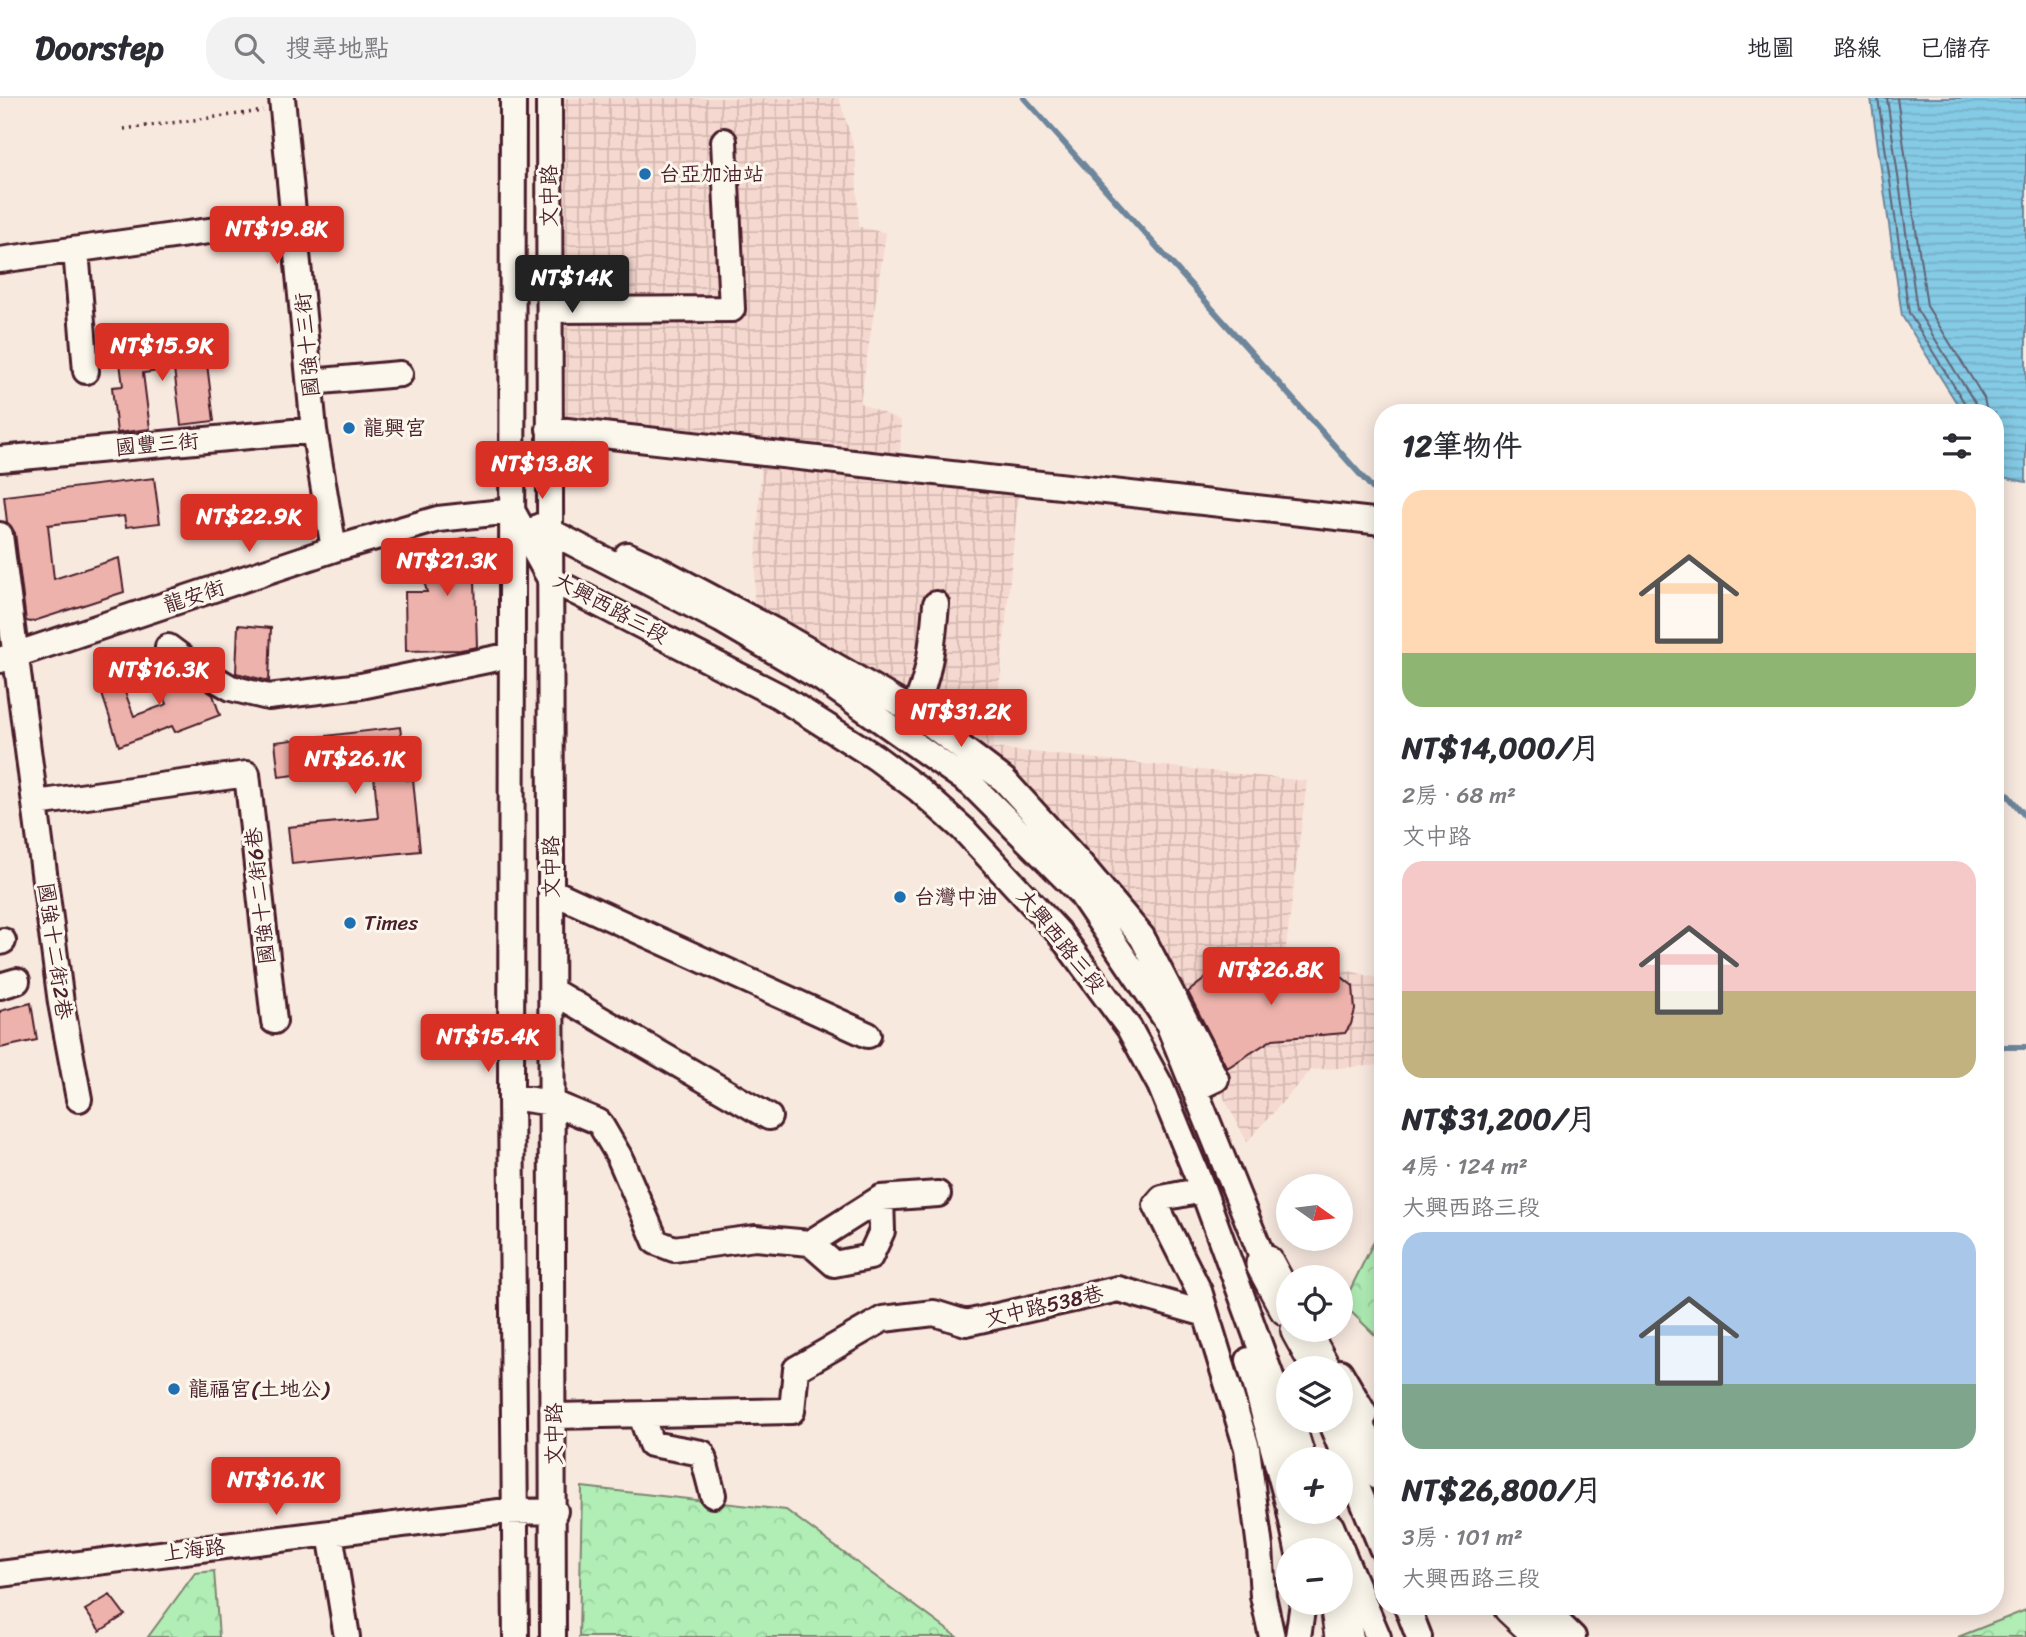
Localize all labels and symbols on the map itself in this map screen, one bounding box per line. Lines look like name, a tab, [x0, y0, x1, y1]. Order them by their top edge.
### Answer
place label: 台亞加油站	[659, 155, 764, 193]
street label: 文中路	[530, 165, 568, 228]
marker: 台亞加油站	[637, 166, 653, 182]
pin: NT$19.8K	[205, 206, 349, 266]
pin: NT$14K	[515, 256, 629, 315]
street label: 國強十三街	[283, 291, 331, 399]
pin: NT$15.9K	[90, 324, 234, 383]
place label: 龍興宮	[363, 409, 426, 447]
marker: 龍興宮	[341, 420, 357, 436]
street label: 國豐三街	[114, 421, 200, 467]
pin: NT$13.8K	[470, 442, 614, 501]
pin: NT$22.9K	[177, 494, 321, 554]
pin: NT$21.3K	[375, 538, 519, 598]
street label: 大興西路三段	[546, 562, 676, 654]
street label: 龍安街	[158, 568, 230, 624]
pin: NT$16.3K	[87, 648, 231, 707]
pin: NT$31.2K	[889, 690, 1033, 749]
pin: NT$26.1K	[283, 736, 427, 796]
street label: 國強十二街6巷	[234, 825, 286, 967]
street label: 文中路	[532, 836, 570, 899]
place label: 台灣中油	[914, 878, 998, 916]
street label: 國強十二街2巷	[27, 880, 83, 1022]
street label: 大興西路三段	[1007, 880, 1115, 1002]
marker: 台灣中油	[892, 889, 908, 905]
place label: Times	[364, 904, 418, 942]
marker: Times	[342, 915, 358, 931]
pin: NT$26.8K	[1199, 948, 1343, 1007]
pin: NT$15.4K	[416, 1014, 560, 1074]
north arrow	[1276, 1174, 1353, 1251]
street label: 文中路538巷	[981, 1274, 1107, 1338]
place label: 龍福宮(土地公)	[188, 1370, 330, 1408]
marker: 龍福宮(土地公)	[166, 1381, 182, 1397]
street label: 文中路	[535, 1403, 573, 1466]
pin: NT$16.1K	[204, 1458, 348, 1517]
street label: 上海路	[160, 1527, 228, 1573]

